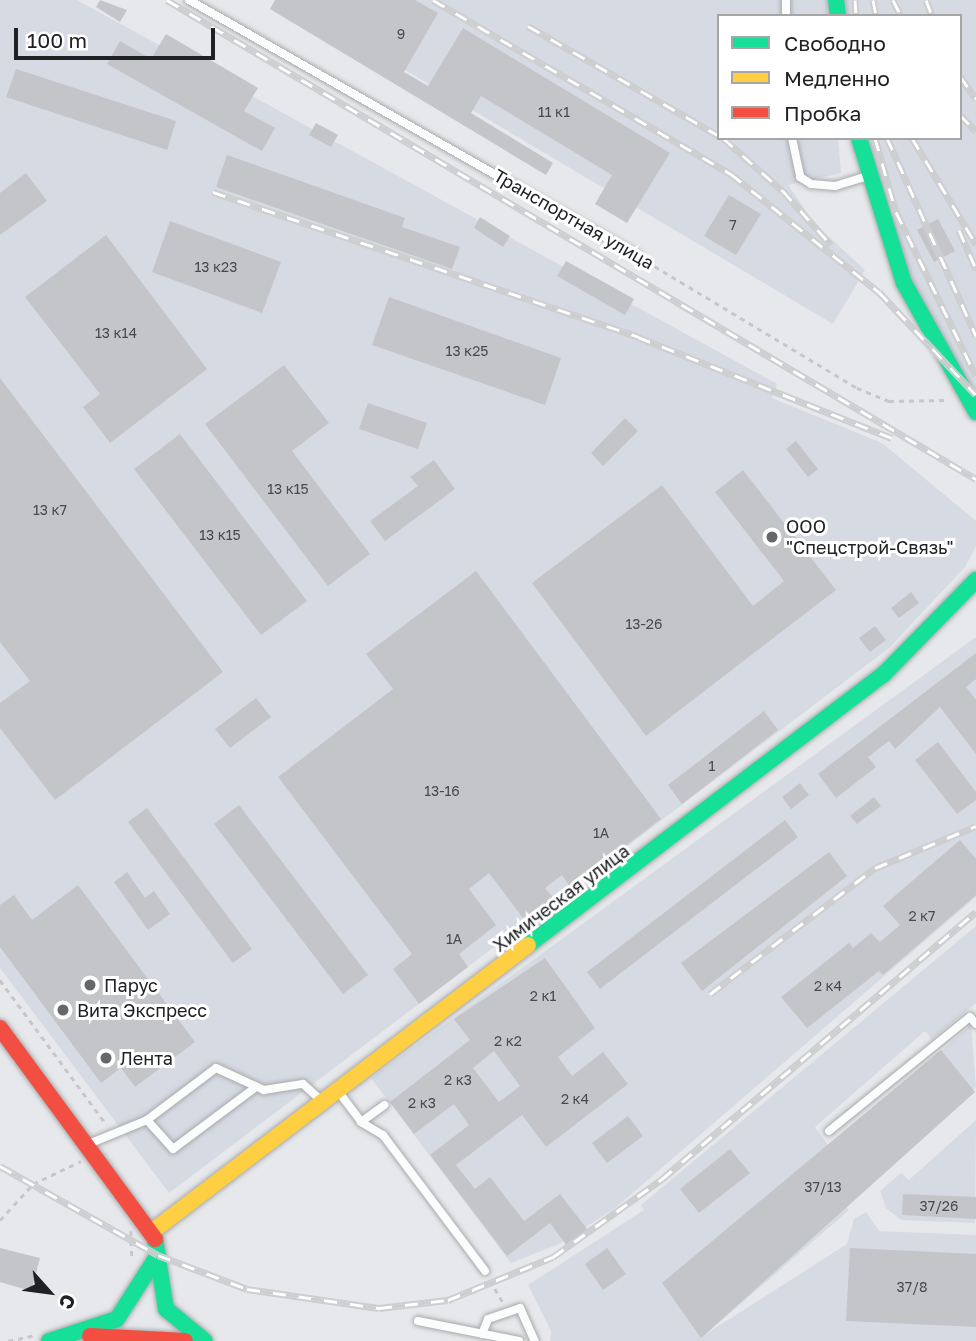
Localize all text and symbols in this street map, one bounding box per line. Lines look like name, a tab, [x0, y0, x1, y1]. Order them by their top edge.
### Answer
scale bar	[18, 14, 219, 58]
legend	[717, 14, 962, 140]
house number: 9	[397, 26, 405, 42]
text: 100 m	[27, 27, 87, 53]
text: Свободно	[784, 30, 886, 56]
text: Медленно	[784, 65, 890, 91]
text: Пробка	[784, 100, 862, 126]
house number: 11 к1	[538, 104, 570, 120]
street label: Транспортная улица	[490, 164, 658, 274]
house number: 7	[729, 217, 737, 233]
house number: 13 к23	[195, 259, 237, 275]
house number: 13 к14	[95, 325, 137, 341]
house number: 13 к25	[446, 343, 488, 359]
house number: 13 к15	[267, 481, 309, 497]
house number: 13 к7	[33, 502, 67, 518]
place label: ООО "Спецстрой-Связь"	[786, 516, 953, 558]
house number: 13 к15	[199, 527, 241, 543]
marker: ООО "Спецстрой-Связь"	[764, 529, 780, 545]
house number: 13-26	[626, 616, 662, 632]
house number: 1	[709, 758, 715, 774]
house number: 13-16	[424, 783, 460, 799]
house number: 1А	[593, 825, 609, 841]
street label: Химическая улица	[489, 840, 633, 956]
house number: 2 к7	[908, 908, 936, 924]
house number: 1А	[446, 931, 462, 947]
place label: Парус	[104, 974, 158, 996]
marker: Парус	[82, 977, 98, 993]
house number: 2 к4	[814, 978, 842, 994]
house number: 2 к1	[530, 988, 556, 1004]
place label: Вита Экспресс	[77, 999, 207, 1021]
marker: Вита Экспресс	[55, 1002, 71, 1018]
house number: 2 к2	[494, 1033, 522, 1049]
place label: Лента	[120, 1047, 173, 1069]
marker: Лента	[98, 1050, 114, 1066]
house number: 2 к3	[444, 1072, 472, 1088]
house number: 2 к4	[561, 1091, 589, 1107]
house number: 2 к3	[408, 1095, 436, 1111]
house number: 37/13	[804, 1179, 842, 1195]
house number: 37/26	[920, 1198, 958, 1214]
north arrow	[14, 1257, 84, 1327]
house number: 37/8	[897, 1279, 927, 1295]
text: С	[55, 1291, 81, 1313]

